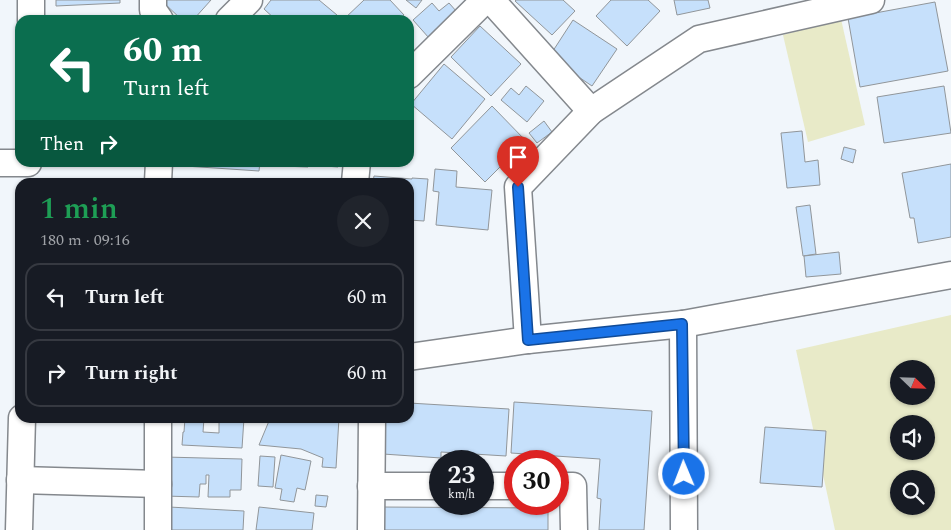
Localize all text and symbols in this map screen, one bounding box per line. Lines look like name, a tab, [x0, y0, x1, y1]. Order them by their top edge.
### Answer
text: 60 m	[123, 24, 203, 77]
icon: left	[40, 35, 105, 100]
text: Turn left	[123, 72, 209, 105]
text: Then	[40, 130, 84, 159]
icon: right	[94, 130, 122, 158]
pin	[497, 136, 539, 187]
icon: arrive	[504, 143, 532, 171]
text: 1 min	[40, 186, 118, 232]
button: close	[337, 195, 389, 247]
text: 180 m · 09:16	[40, 228, 130, 252]
icon: left	[42, 283, 70, 311]
text: Turn left	[85, 283, 164, 312]
text: 60 m	[347, 283, 387, 312]
icon: right	[42, 359, 70, 387]
text: Turn right	[85, 359, 178, 388]
text: 60 m	[347, 359, 387, 388]
north arrow	[890, 360, 935, 405]
map controls	[890, 360, 935, 515]
button: sound	[890, 415, 935, 460]
position arrow	[657, 447, 709, 499]
speed limit sign: 30	[504, 450, 569, 515]
text: 23	[447, 457, 476, 495]
button: search	[890, 470, 935, 515]
text: km/h	[448, 485, 475, 504]

